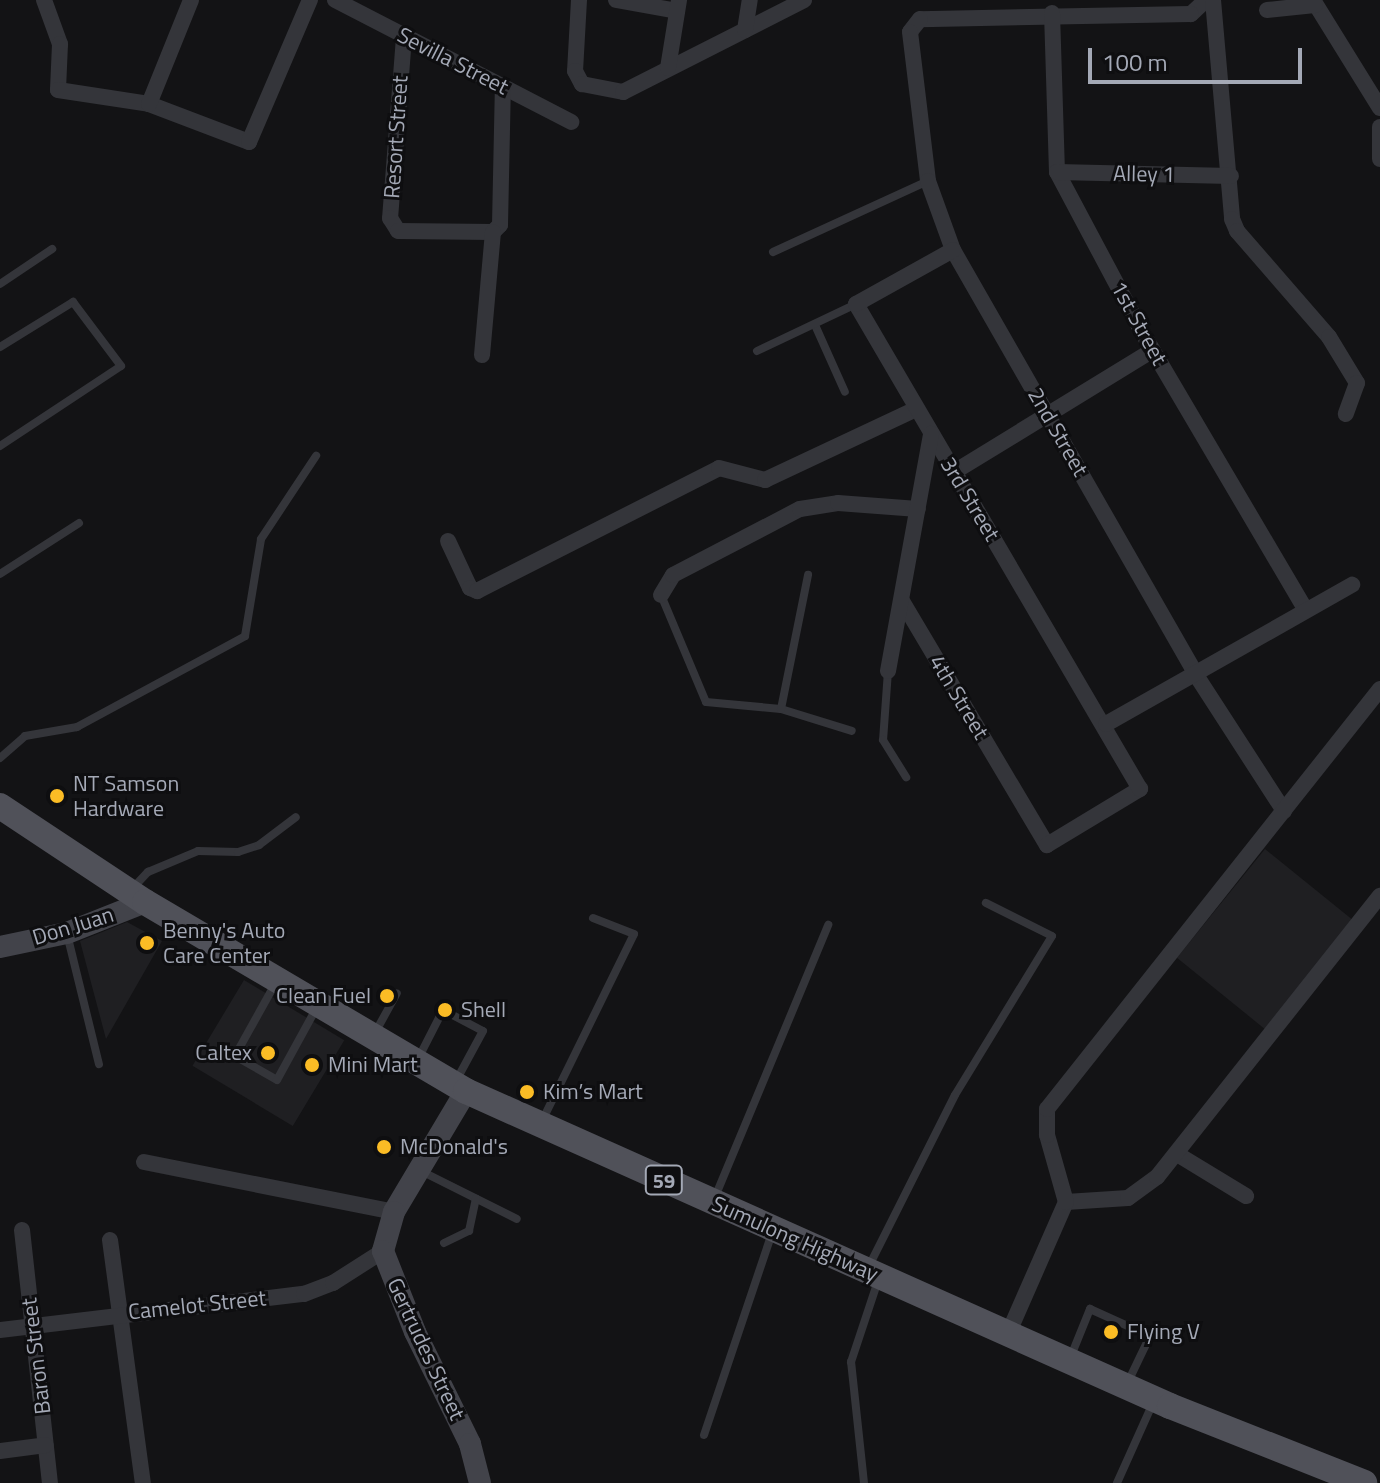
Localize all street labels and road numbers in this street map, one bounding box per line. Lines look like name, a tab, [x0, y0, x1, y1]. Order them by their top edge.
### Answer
street label: Sevilla Street	[393, 22, 513, 100]
street label: Resort Street	[379, 75, 413, 199]
street label: Alley 1	[1113, 160, 1175, 188]
street label: 1st Street	[1105, 276, 1173, 370]
street label: 2nd Street	[1022, 383, 1094, 481]
street label: 3rd Street	[935, 452, 1005, 546]
street label: 4th Street	[924, 650, 994, 744]
street label: Don Juan	[29, 901, 117, 951]
road number: 59	[644, 1164, 684, 1196]
street label: Sumulong Highway	[708, 1190, 882, 1288]
street label: Gertrudes Street	[382, 1274, 470, 1424]
street label: Camelot Street	[127, 1285, 267, 1325]
street label: Baron Street	[16, 1296, 56, 1416]

